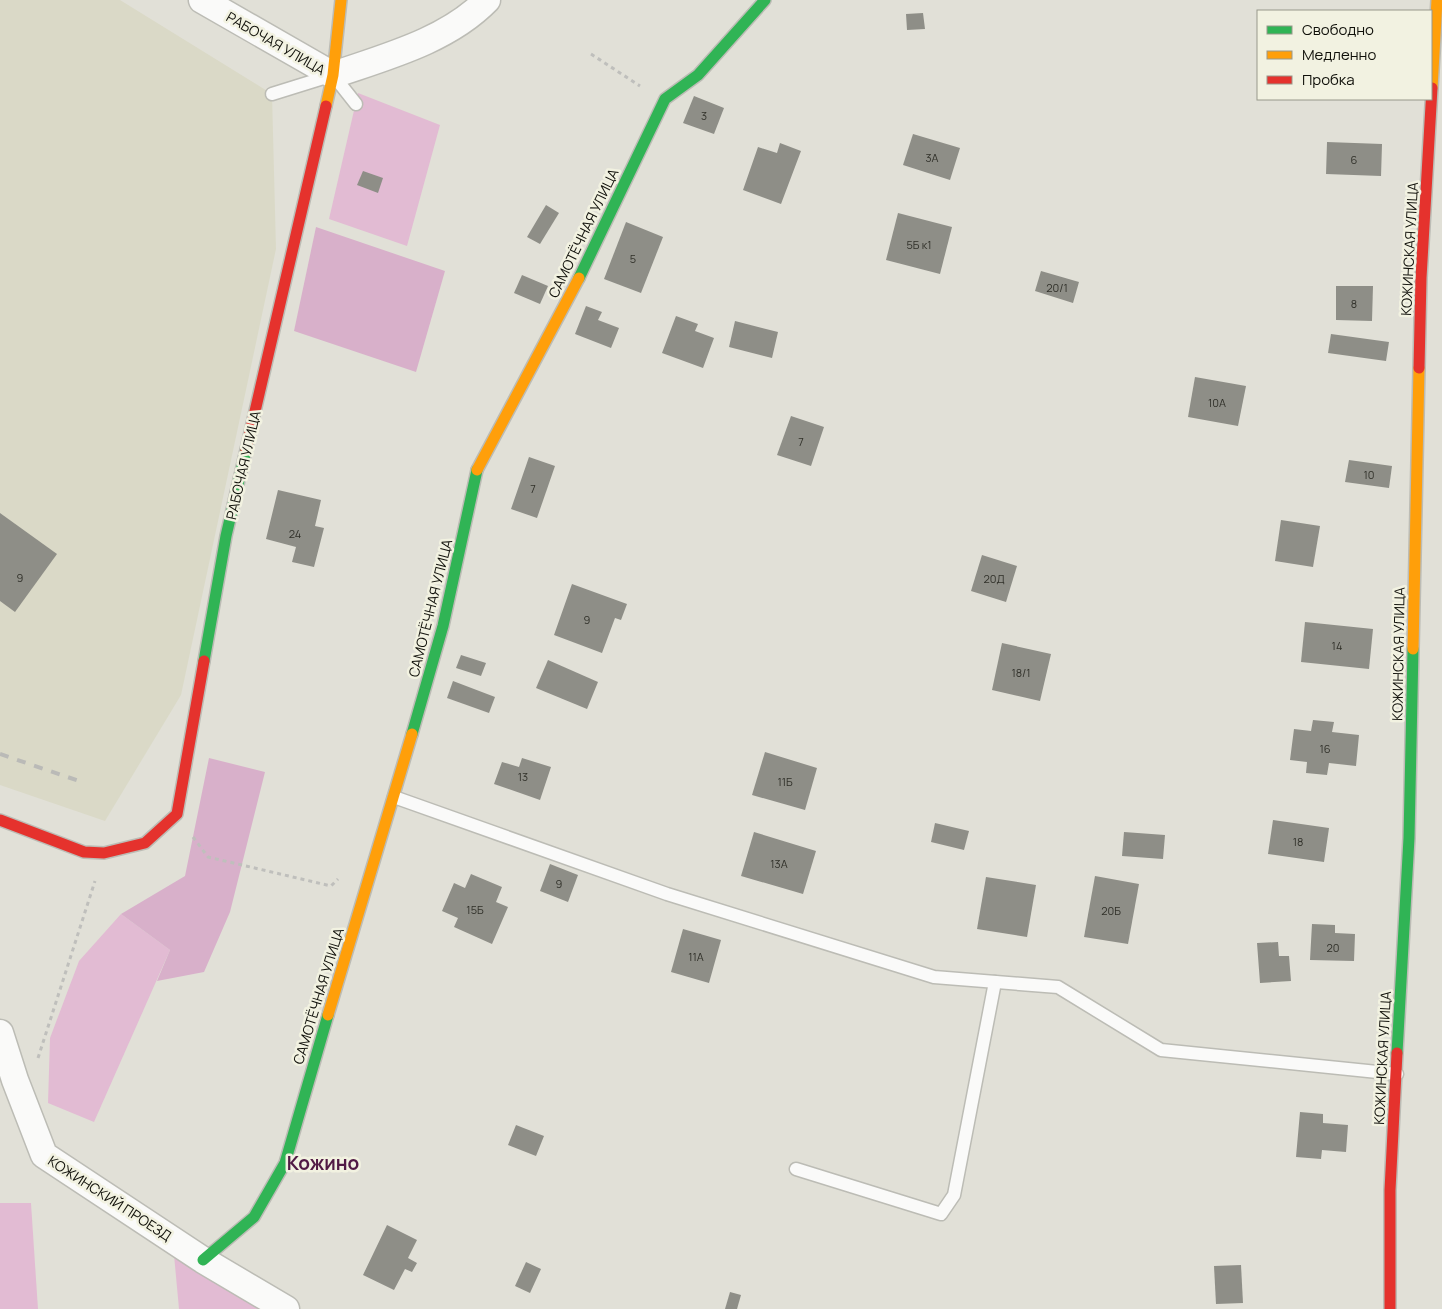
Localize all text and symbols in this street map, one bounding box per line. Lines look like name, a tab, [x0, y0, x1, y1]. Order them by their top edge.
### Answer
street label: РАБОЧАЯ УЛИЦА	[223, 7, 329, 79]
legend	[1257, 10, 1432, 100]
text: Свободно	[1302, 19, 1374, 40]
text: Медленно	[1302, 44, 1376, 65]
text: Пробка	[1302, 69, 1355, 90]
house number: 3	[701, 108, 707, 123]
house number: 3А	[925, 150, 939, 165]
house number: 6	[1351, 152, 1358, 167]
street label: САМОТЁЧНАЯ УЛИЦА	[543, 165, 623, 301]
street label: КОЖИНСКАЯ УЛИЦА	[1396, 182, 1422, 316]
house number: 5Б к1	[907, 237, 931, 252]
house number: 5	[630, 251, 636, 266]
house number: 20/1	[1046, 280, 1068, 295]
house number: 8	[1351, 296, 1357, 311]
house number: 10А	[1208, 395, 1226, 410]
street label: РАБОЧАЯ УЛИЦА	[221, 409, 265, 521]
house number: 7	[798, 434, 804, 449]
house number: 10	[1363, 467, 1375, 482]
house number: 7	[530, 481, 536, 496]
house number: 24	[289, 526, 301, 541]
street label: САМОТЁЧНАЯ УЛИЦА	[404, 537, 456, 679]
house number: 9	[17, 570, 24, 585]
house number: 20Д	[983, 571, 1005, 586]
street label: КОЖИНСКАЯ УЛИЦА	[1387, 587, 1409, 721]
house number: 9	[584, 612, 591, 627]
house number: 14	[1332, 638, 1342, 653]
house number: 18/1	[1011, 665, 1031, 680]
house number: 16	[1319, 741, 1331, 756]
house number: 13	[518, 769, 528, 784]
house number: 11Б	[777, 774, 793, 789]
house number: 18	[1293, 834, 1303, 849]
house number: 13А	[770, 856, 788, 871]
house number: 9	[556, 876, 563, 891]
house number: 15Б	[466, 902, 484, 917]
house number: 20Б	[1101, 903, 1121, 918]
street label: САМОТЁЧНАЯ УЛИЦА	[288, 925, 348, 1067]
house number: 20	[1327, 940, 1339, 955]
house number: 11А	[688, 949, 704, 964]
street label: КОЖИНСКАЯ УЛИЦА	[1369, 991, 1395, 1125]
district label: Кожино	[287, 1150, 359, 1176]
street label: КОЖИНСКИЙ ПРОЕЗД	[45, 1151, 175, 1245]

